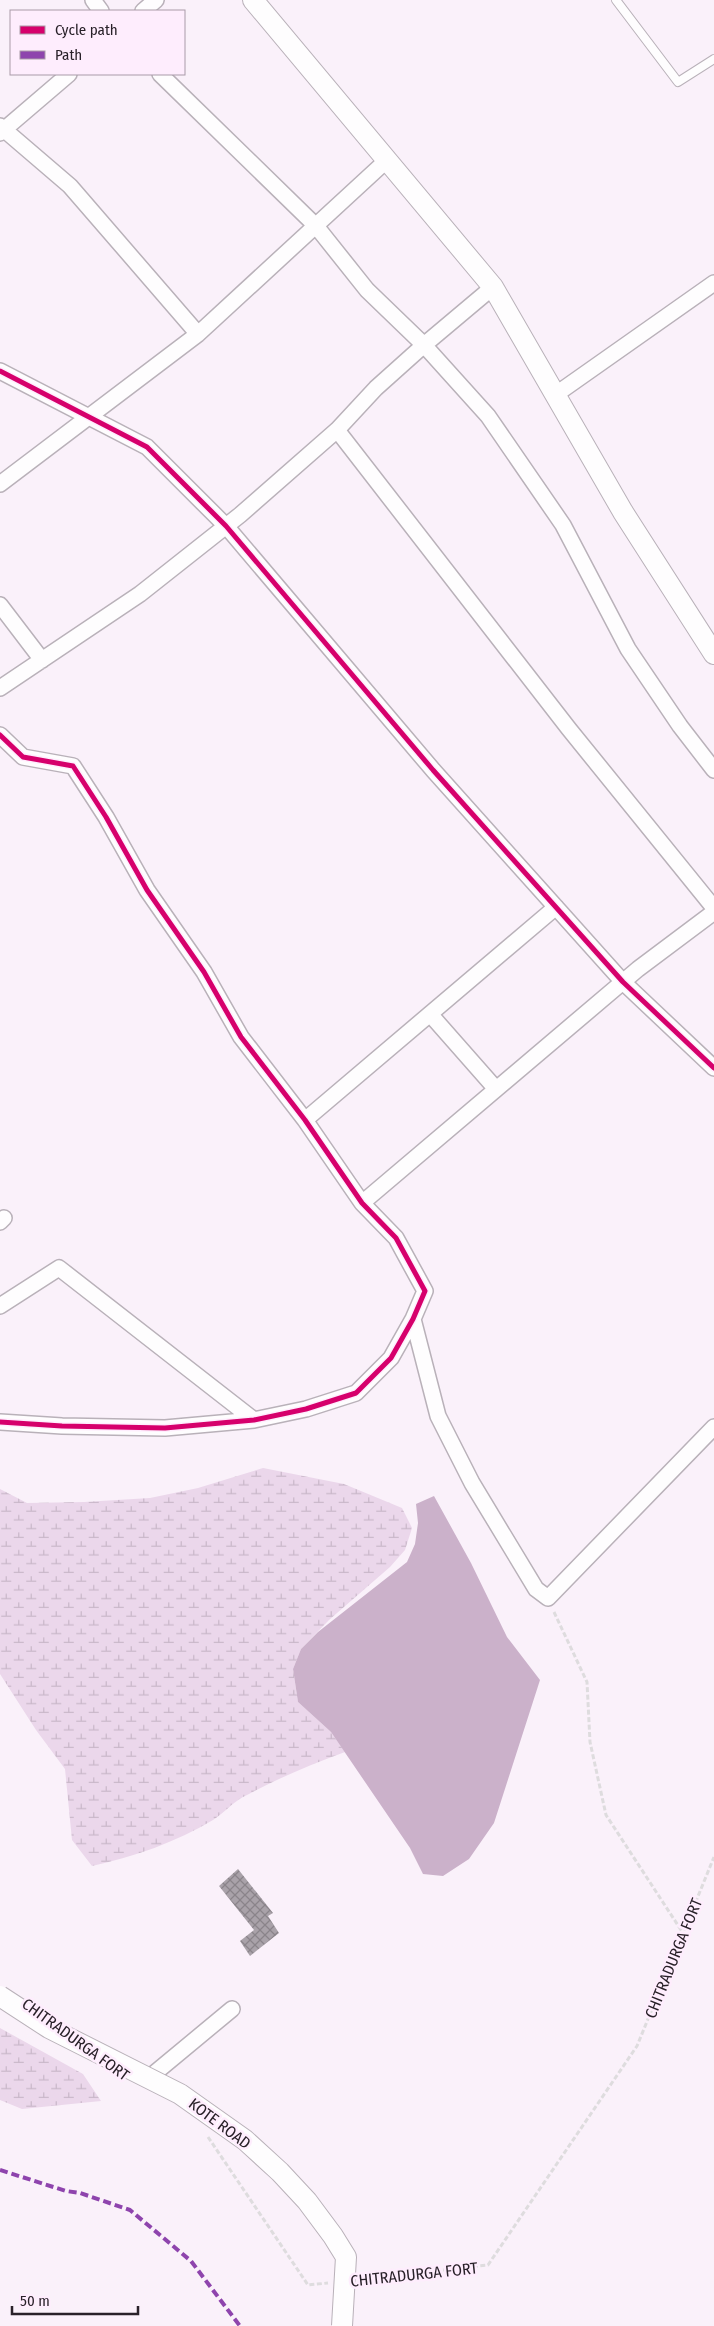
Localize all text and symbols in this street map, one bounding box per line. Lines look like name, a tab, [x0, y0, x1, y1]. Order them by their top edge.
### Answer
legend	[10, 10, 185, 75]
text: Cycle path	[55, 21, 118, 39]
text: Path	[55, 46, 82, 64]
street label: CHITRADURGA FORT	[641, 1895, 706, 2021]
street label: CHITRADURGA FORT	[18, 1994, 133, 2085]
street label: KOTE ROAD	[185, 2094, 254, 2153]
street label: CHITRADURGA FORT	[350, 2258, 479, 2291]
scale bar	[12, 2284, 139, 2316]
text: 50 m	[20, 2292, 50, 2310]

